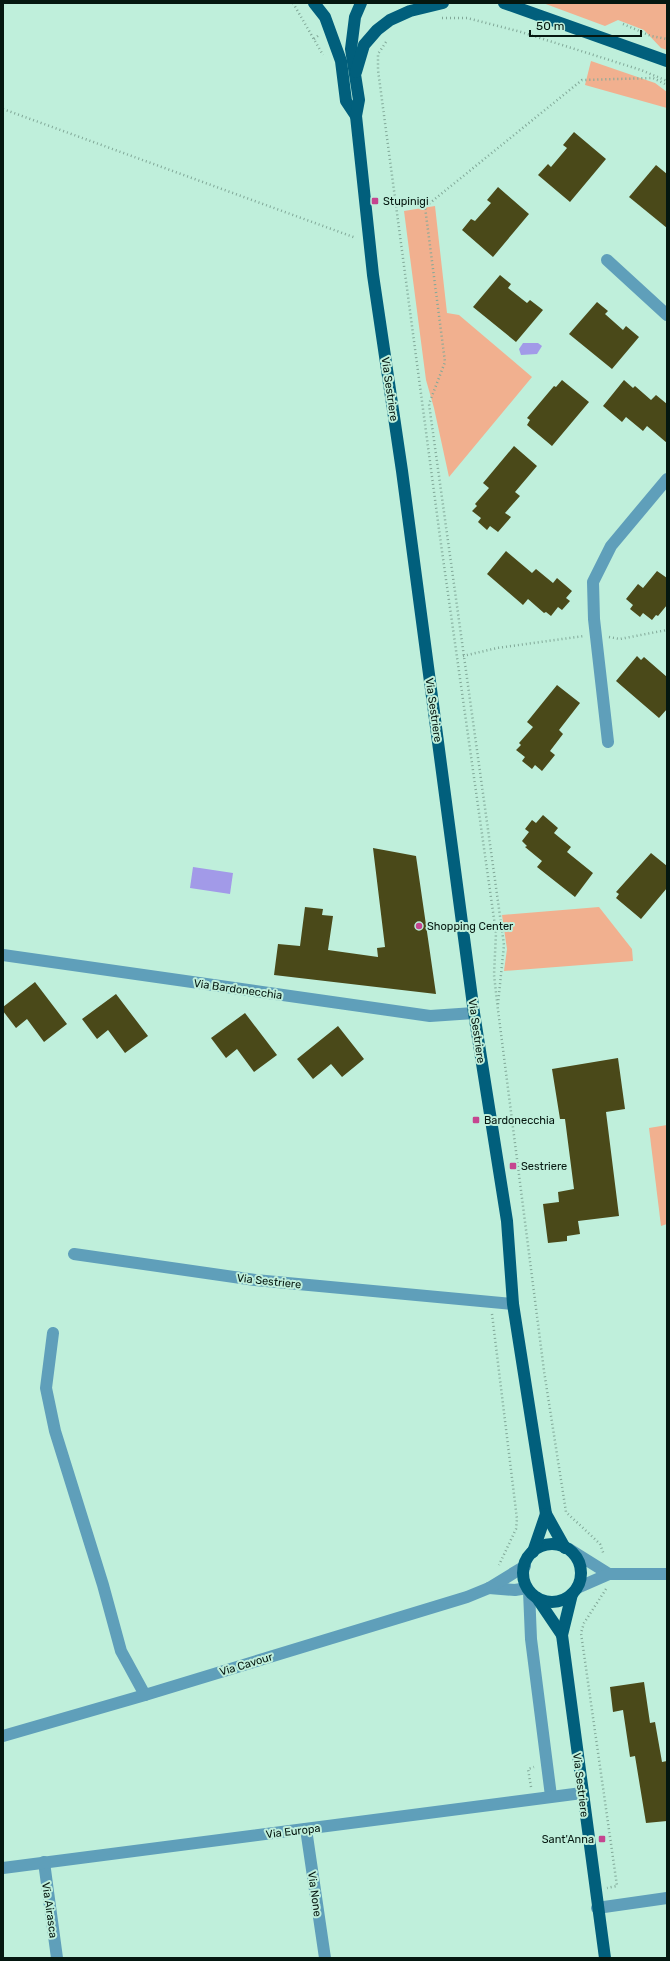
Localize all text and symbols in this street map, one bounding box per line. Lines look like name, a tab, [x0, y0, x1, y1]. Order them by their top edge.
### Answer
scale bar	[530, 12, 641, 38]
text: 50 m	[536, 19, 564, 33]
place label: Stupinigi	[383, 195, 429, 208]
marker: Stupinigi	[370, 196, 380, 206]
street label: Via Sestriere	[379, 356, 400, 422]
street label: Via Sestriere	[423, 677, 444, 743]
place label: Shopping Center	[427, 920, 514, 933]
marker: Shopping Center	[414, 921, 424, 931]
street label: Via Bardonecchia	[193, 977, 283, 1002]
street label: Via Sestriere	[466, 998, 487, 1064]
place label: Bardonecchia	[484, 1114, 555, 1127]
marker: Bardonecchia	[471, 1115, 481, 1125]
place label: Sestriere	[521, 1160, 567, 1173]
marker: Sestriere	[508, 1161, 518, 1171]
street label: Via Sestriere	[236, 1272, 302, 1291]
street label: Via Cavour	[218, 1650, 275, 1679]
street label: Via Sestriere	[570, 1752, 591, 1818]
street label: Via Europa	[265, 1822, 321, 1841]
place label: Sant'Anna	[542, 1833, 594, 1846]
marker: Sant'Anna	[597, 1834, 607, 1844]
street label: Via None	[305, 1871, 324, 1917]
street label: Via Airasca	[39, 1881, 60, 1939]

